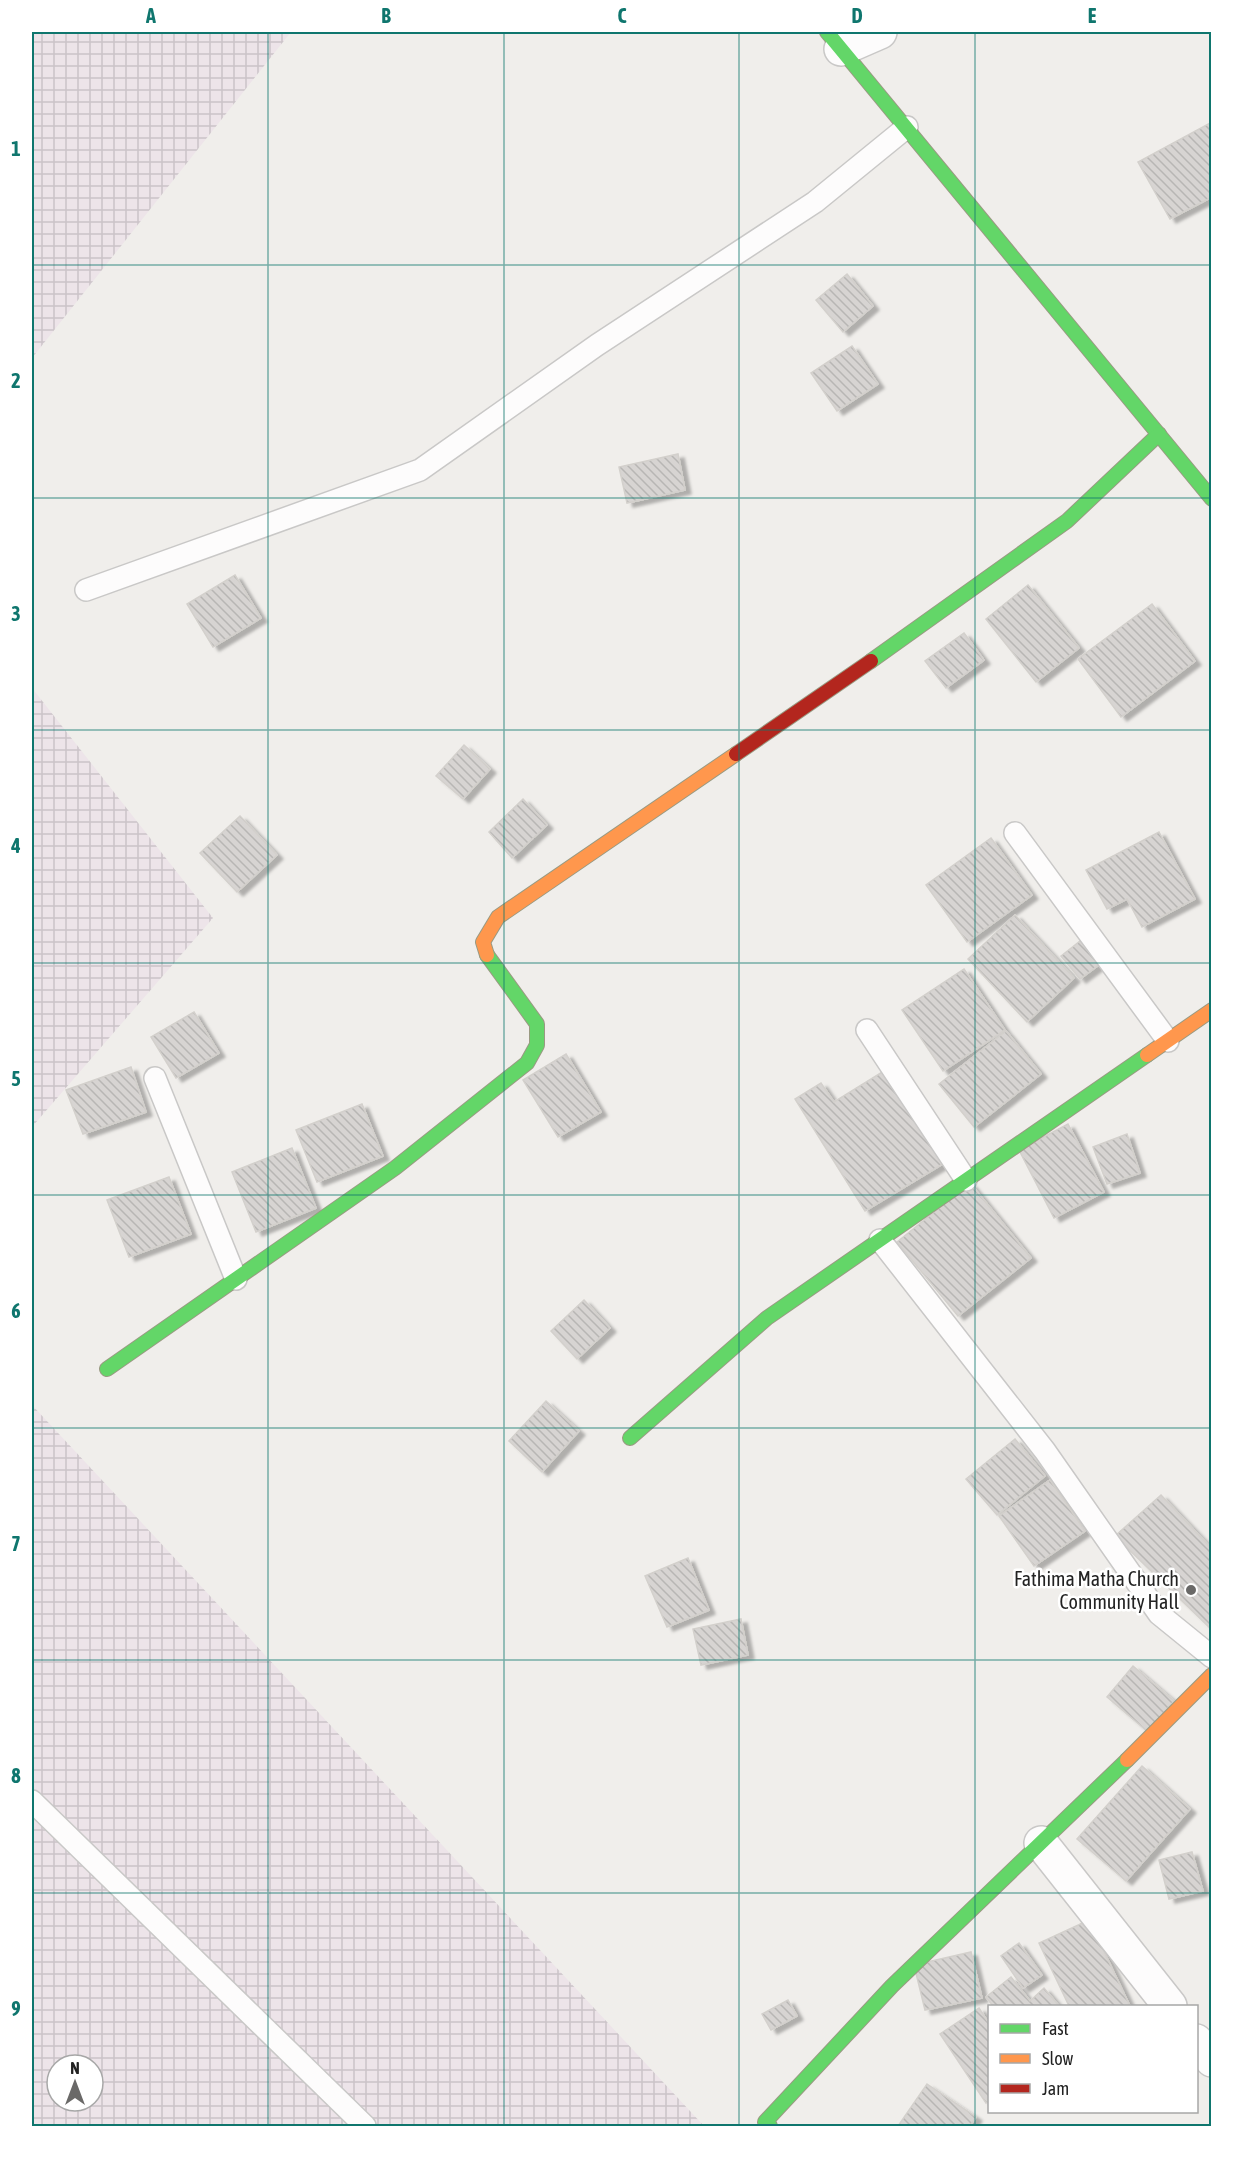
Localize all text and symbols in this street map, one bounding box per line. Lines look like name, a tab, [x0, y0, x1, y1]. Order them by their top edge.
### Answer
text: A	[145, 4, 156, 27]
text: B	[381, 4, 391, 27]
text: C	[618, 4, 627, 27]
text: D	[851, 4, 863, 27]
text: E	[1088, 4, 1097, 27]
text: 1	[11, 137, 21, 160]
text: 2	[11, 369, 21, 392]
text: 3	[11, 602, 21, 625]
text: 4	[10, 834, 21, 857]
text: 5	[11, 1067, 21, 1090]
text: 6	[11, 1299, 21, 1322]
text: 7	[11, 1532, 21, 1555]
place label: Fathima Matha Church Community Hall	[1014, 1567, 1180, 1613]
marker: Fathima Matha Church Community Hall	[1184, 1583, 1198, 1597]
text: 8	[11, 1764, 21, 1787]
text: 9	[11, 1997, 21, 2020]
legend	[988, 2005, 1198, 2113]
text: Fast	[1042, 2018, 1069, 2039]
text: Slow	[1042, 2048, 1073, 2069]
north arrow	[45, 2053, 105, 2113]
text: N	[70, 2059, 80, 2077]
text: Jam	[1042, 2078, 1069, 2099]

